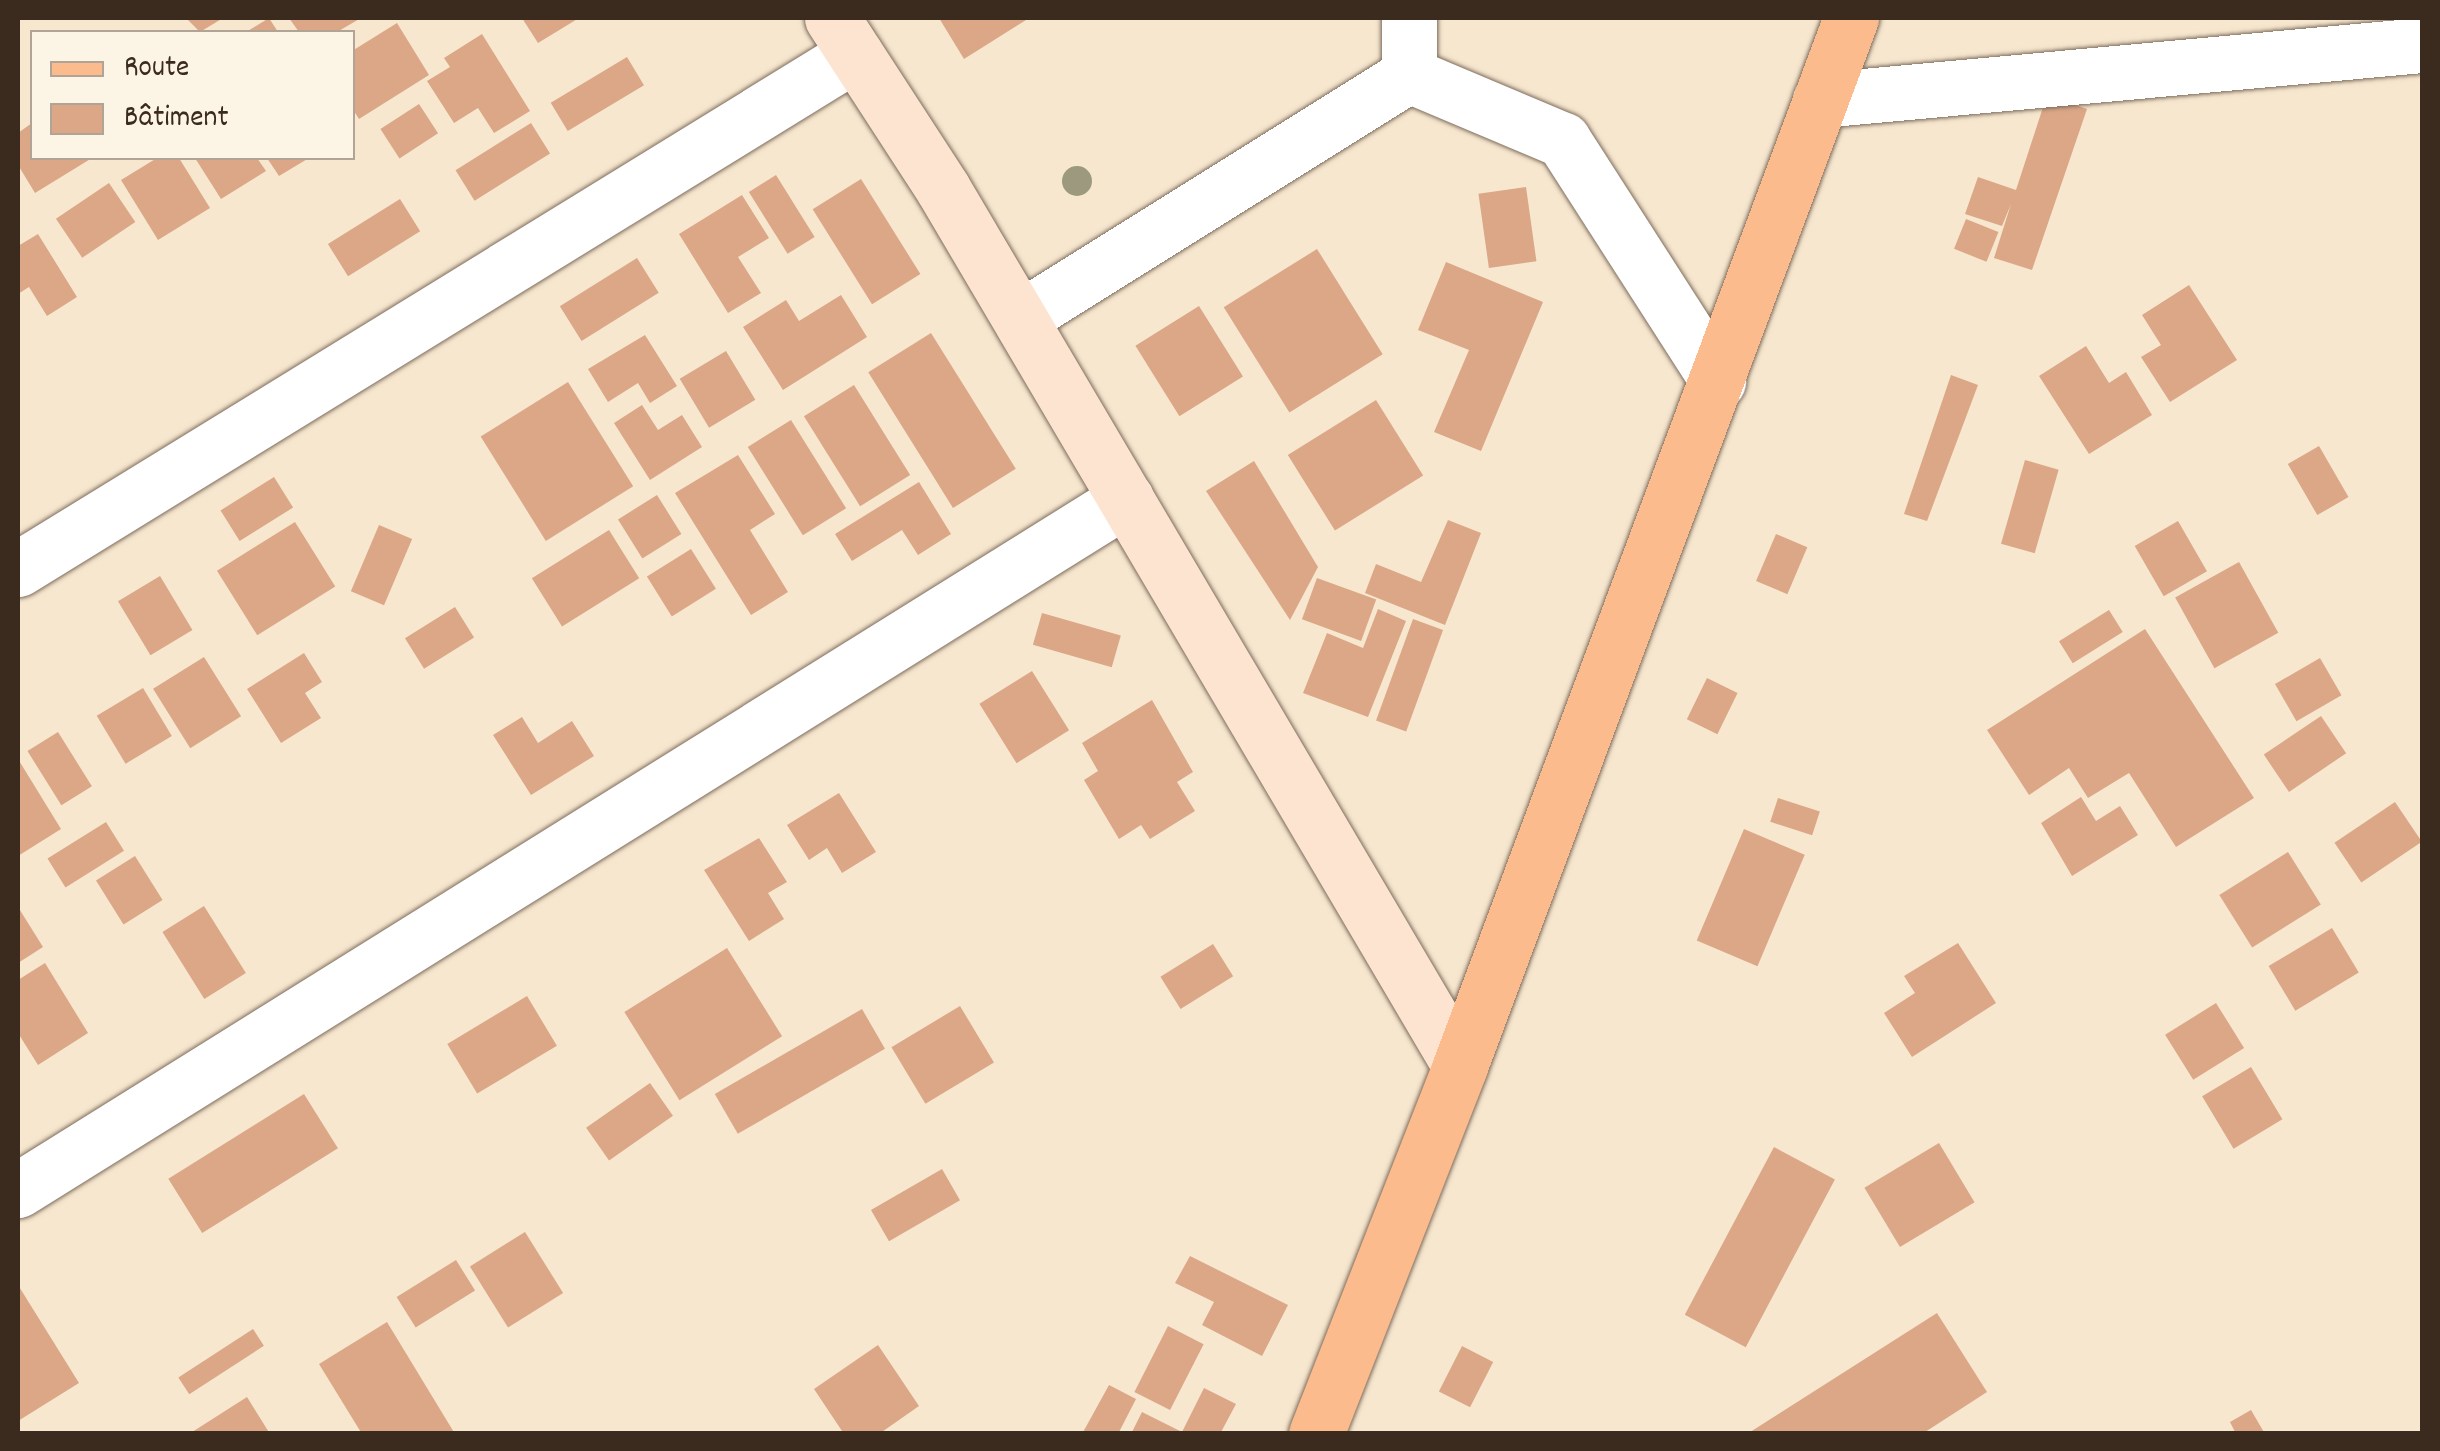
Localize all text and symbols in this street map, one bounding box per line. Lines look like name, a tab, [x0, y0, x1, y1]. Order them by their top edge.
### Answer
legend	[30, 30, 355, 160]
text: Route	[124, 48, 189, 91]
text: Bâtiment	[124, 98, 229, 141]

